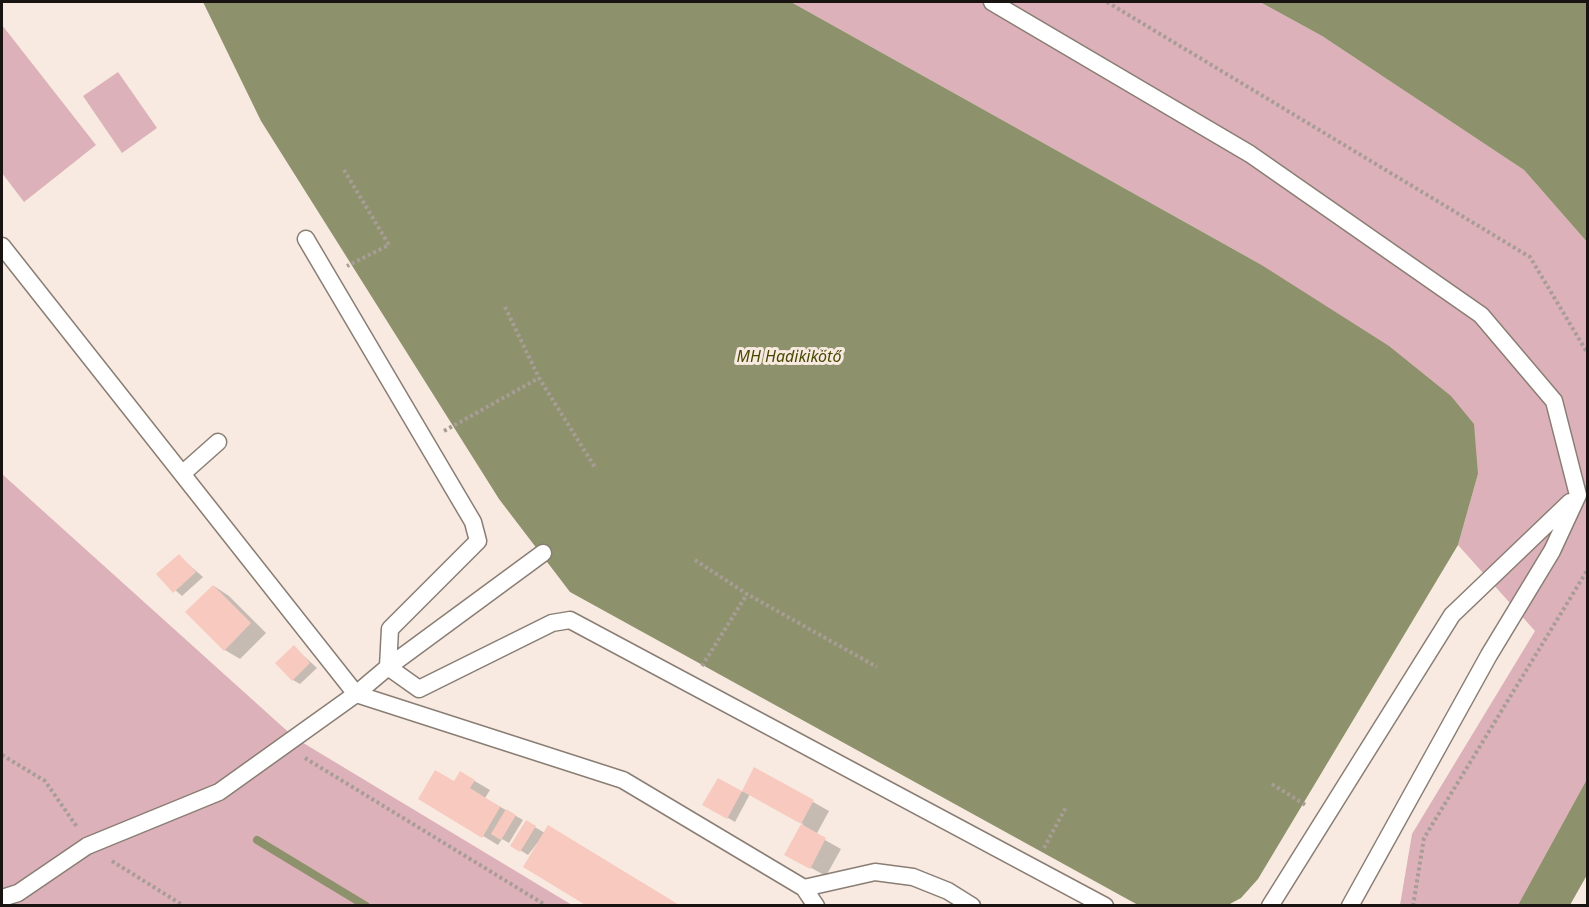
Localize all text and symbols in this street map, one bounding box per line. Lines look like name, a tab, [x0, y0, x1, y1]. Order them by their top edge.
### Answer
water label: MH Hadikikötő	[737, 347, 841, 367]

